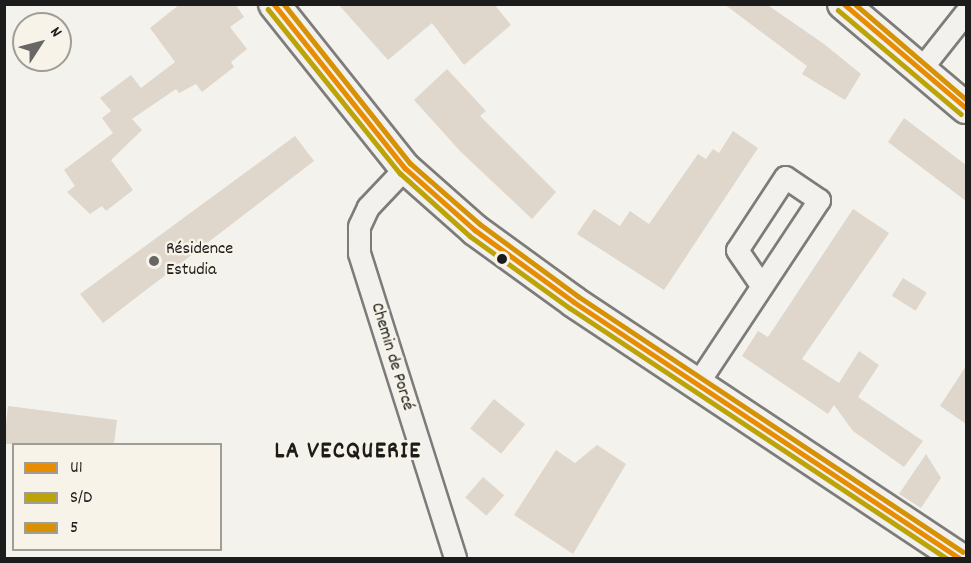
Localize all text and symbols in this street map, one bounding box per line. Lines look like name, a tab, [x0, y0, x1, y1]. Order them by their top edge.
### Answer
north arrow	[12, 12, 72, 72]
text: N	[44, 22, 67, 42]
place label: Résidence Estudia	[166, 240, 233, 282]
unlabelled marker	[496, 253, 508, 265]
marker: Résidence Estudia	[147, 254, 161, 268]
street label: Chemin de Porcé	[364, 301, 418, 413]
district label: LA VECQUERIE	[274, 439, 422, 467]
legend	[12, 443, 222, 551]
text: U1	[70, 456, 83, 481]
text: S/D	[70, 486, 92, 511]
text: 5	[70, 516, 78, 541]

